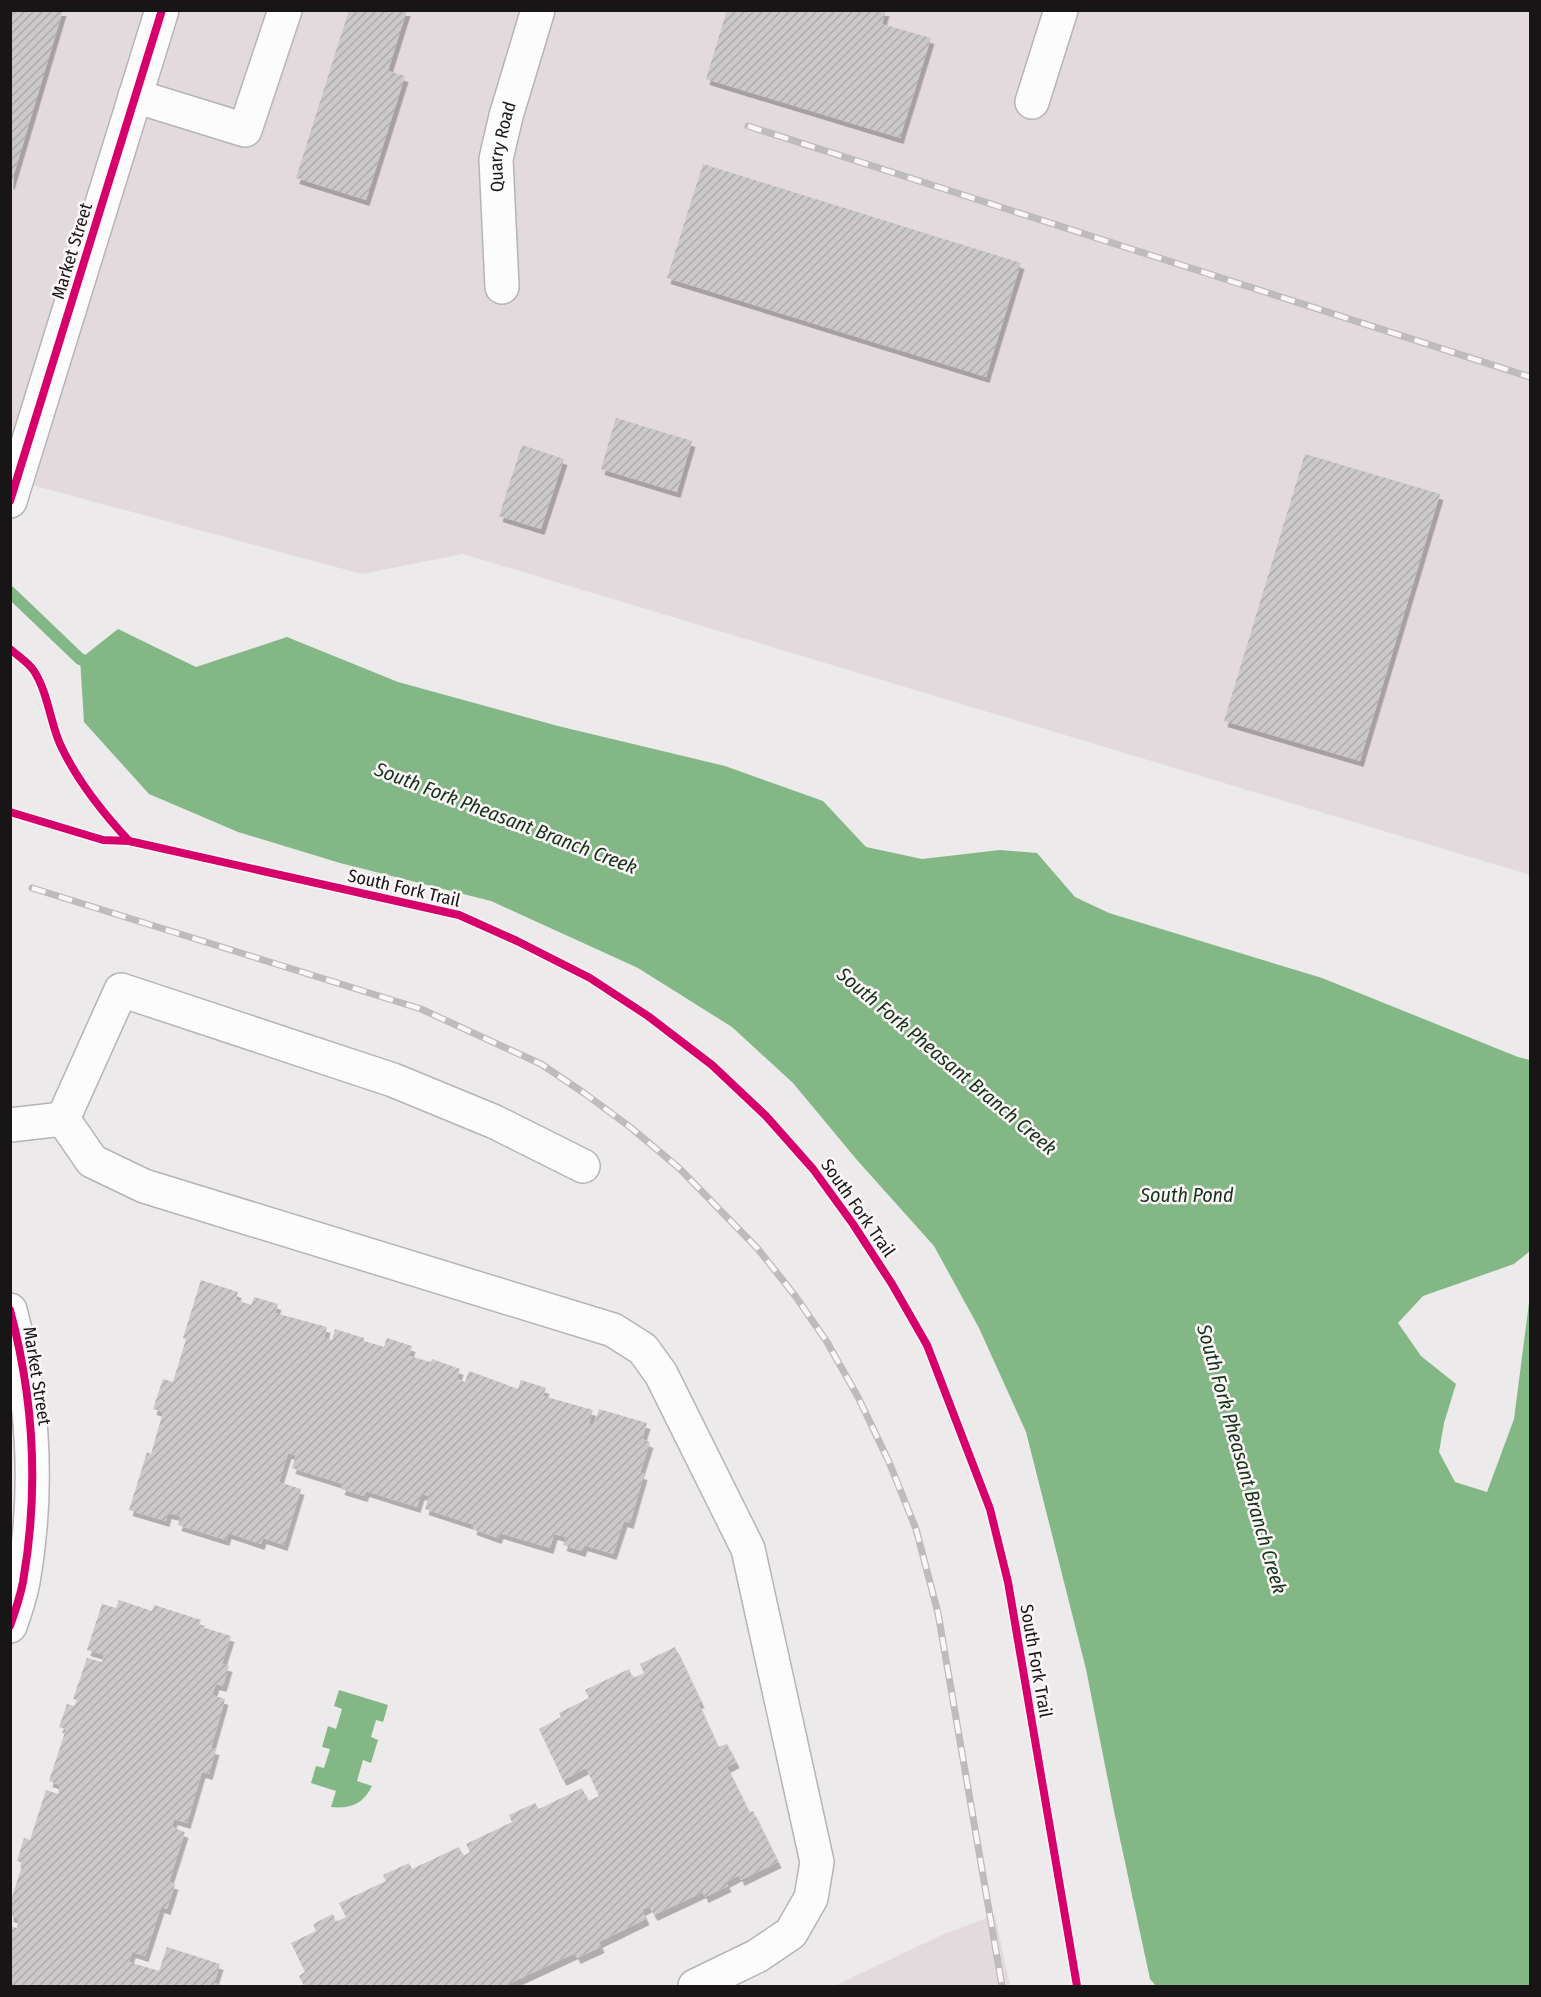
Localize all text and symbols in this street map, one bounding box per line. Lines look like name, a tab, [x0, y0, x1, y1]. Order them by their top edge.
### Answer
street label: Quarry Road	[485, 99, 521, 193]
street label: Market Street	[47, 200, 97, 302]
water label: South Fork Pheasant Branch Creek	[370, 756, 641, 879]
street label: South Fork Trail	[346, 864, 463, 912]
water label: South Fork Pheasant Branch Creek	[832, 961, 1062, 1160]
street label: South Fork Trail	[816, 1155, 900, 1261]
water label: South Pond	[1139, 1183, 1234, 1207]
water label: South Fork Pheasant Branch Creek	[1192, 1321, 1292, 1597]
street label: Market Street	[18, 1325, 56, 1427]
street label: South Fork Trail	[1015, 1603, 1057, 1720]

